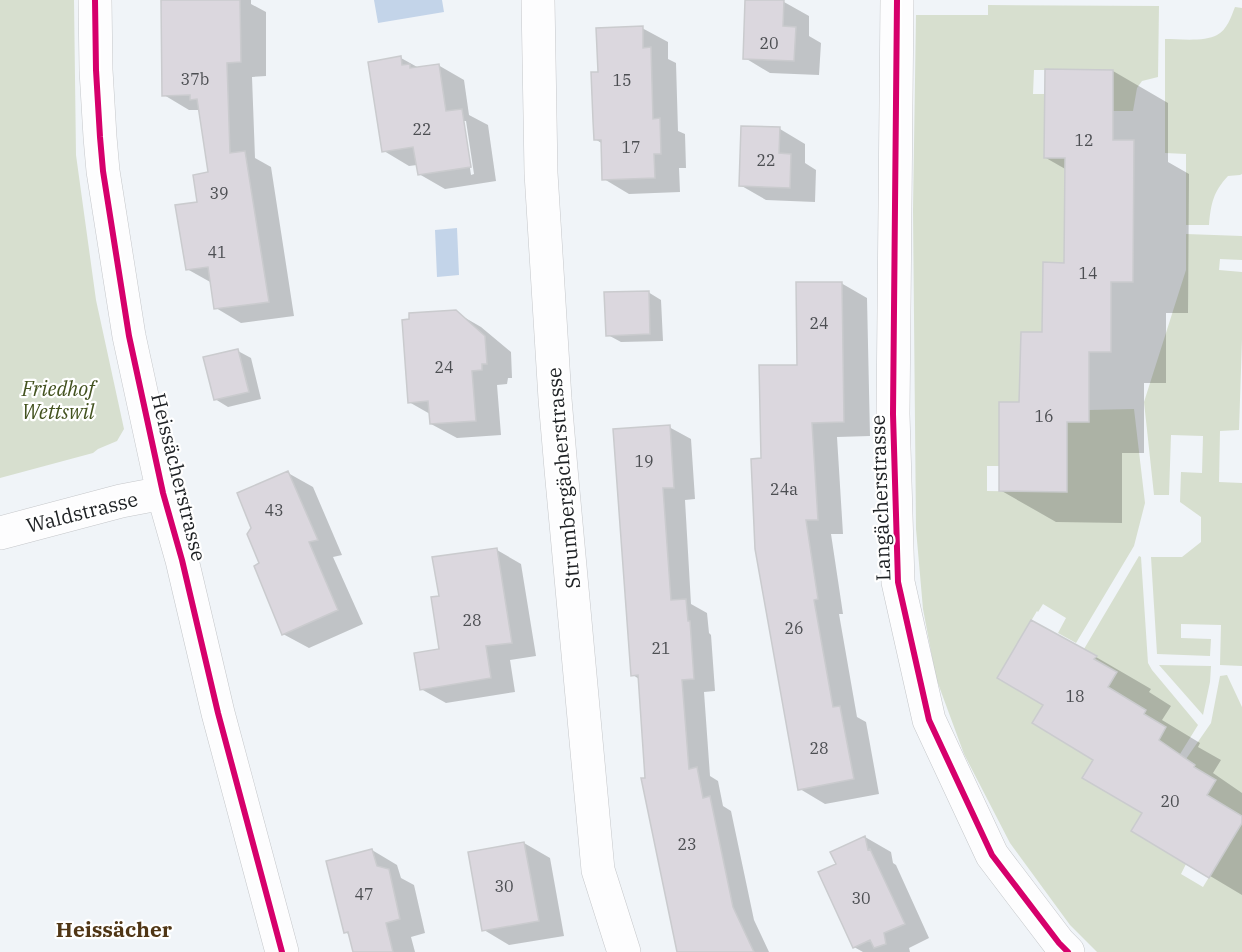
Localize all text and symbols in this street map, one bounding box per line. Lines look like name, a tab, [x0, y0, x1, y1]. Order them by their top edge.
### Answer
house number: 20	[759, 33, 779, 53]
house number: 37b	[181, 69, 209, 89]
house number: 15	[612, 70, 632, 90]
house number: 22	[412, 119, 432, 139]
house number: 12	[1074, 130, 1094, 150]
house number: 17	[621, 137, 641, 157]
house number: 22	[756, 150, 776, 170]
house number: 39	[209, 183, 229, 203]
house number: 41	[207, 242, 227, 262]
house number: 14	[1078, 263, 1098, 283]
house number: 24	[809, 313, 829, 333]
house number: 24	[434, 357, 454, 377]
street label: Strumbergächerstrasse	[540, 366, 586, 590]
park label: Friedhof Wettswil	[21, 375, 98, 425]
street label: Heissächerstrasse	[145, 390, 213, 564]
house number: 16	[1034, 406, 1054, 426]
street label: Langächerstrasse	[864, 414, 896, 582]
house number: 19	[634, 451, 654, 471]
house number: 24a	[770, 479, 798, 499]
street label: Waldstrasse	[24, 485, 140, 539]
house number: 43	[264, 500, 284, 520]
house number: 28	[462, 610, 482, 630]
house number: 26	[784, 618, 804, 638]
house number: 21	[651, 638, 671, 658]
house number: 18	[1065, 686, 1085, 706]
house number: 28	[809, 738, 829, 758]
house number: 20	[1160, 791, 1180, 811]
house number: 23	[677, 834, 697, 854]
house number: 30	[494, 876, 514, 896]
house number: 47	[354, 884, 374, 904]
house number: 30	[851, 888, 871, 908]
district label: Heissächer	[56, 915, 173, 943]

